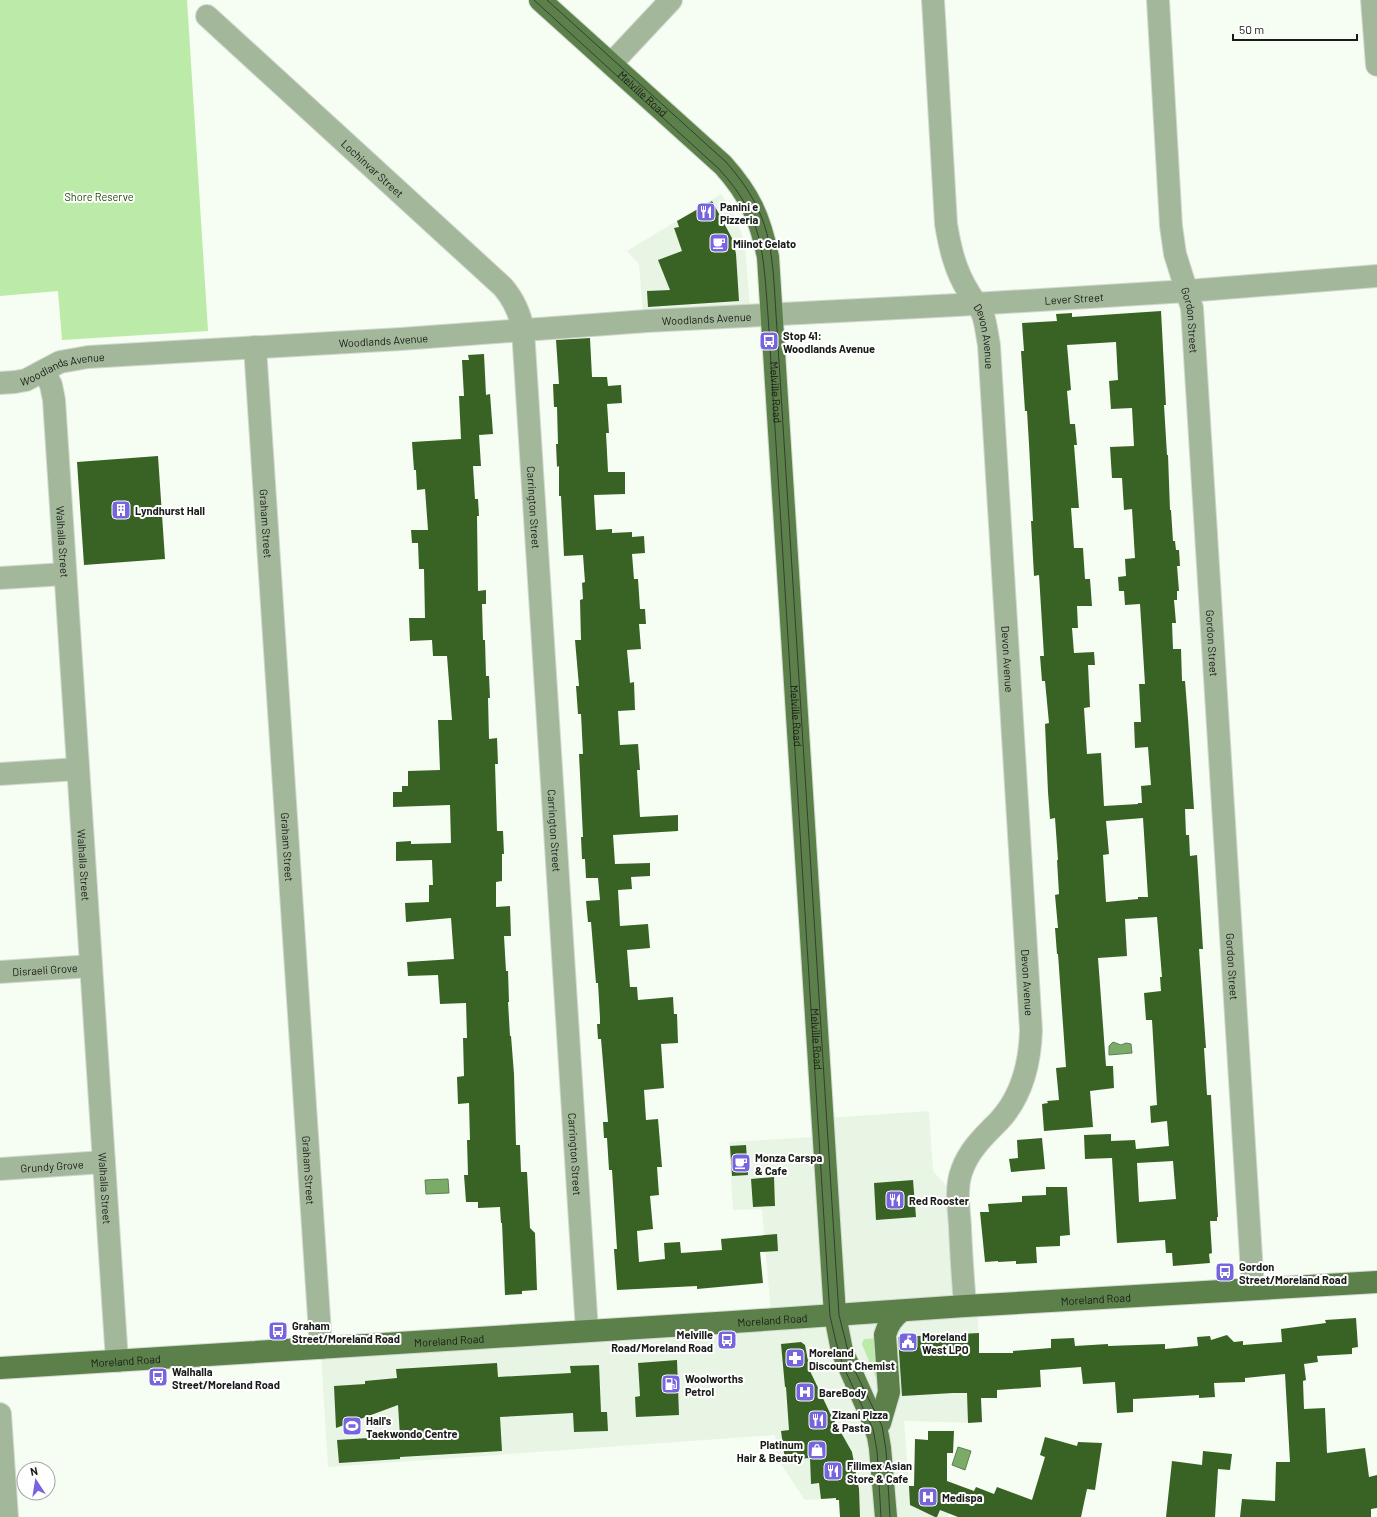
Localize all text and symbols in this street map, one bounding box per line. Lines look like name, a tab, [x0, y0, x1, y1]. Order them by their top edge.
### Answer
scale bar	[1233, 16, 1357, 42]
text: 50 m	[1239, 22, 1264, 36]
street label: Melville Road	[616, 68, 671, 119]
street label: Lochinvar Street	[339, 136, 407, 200]
park label: Shore Reserve	[64, 190, 134, 203]
place label: Panini e Pizzeria	[720, 200, 759, 226]
restaurant icon: Panini e Pizzeria	[695, 201, 717, 223]
cafe icon: Miinot Gelato	[708, 232, 730, 254]
place label: Miinot Gelato	[733, 237, 796, 250]
street label: Gordon Street	[1179, 285, 1201, 354]
street label: Lever Street	[1044, 290, 1104, 306]
street label: Devon Avenue	[972, 301, 997, 370]
street label: Woodlands Avenue	[661, 309, 752, 327]
place label: Stop 41: Woodlands Avenue	[783, 329, 875, 355]
bus stop icon: Stop 41: Woodlands Avenue	[758, 330, 780, 352]
street label: Woodlands Avenue	[338, 331, 429, 349]
street label: Woodlands Avenue	[19, 350, 105, 387]
street label: Melville Road	[768, 361, 785, 424]
street label: Carrington Street	[525, 465, 543, 549]
street label: Graham Street	[258, 489, 275, 559]
building icon: Lyndhurst Hall	[110, 499, 132, 521]
place label: Lyndhurst Hall	[135, 504, 205, 517]
street label: Walhalla Street	[54, 505, 72, 578]
street label: Gordon Street	[1204, 609, 1221, 677]
street label: Devon Avenue	[1000, 625, 1017, 693]
street label: Melville Road	[789, 685, 805, 747]
street label: Carrington Street	[546, 789, 564, 872]
street label: Graham Street	[279, 812, 297, 882]
street label: Walhalla Street	[76, 829, 93, 901]
street label: Gordon Street	[1224, 933, 1242, 1000]
street label: Devon Avenue	[1020, 949, 1037, 1016]
street label: Disraeli Grove	[12, 960, 78, 978]
street label: Melville Road	[809, 1008, 826, 1070]
street label: Carrington Street	[567, 1112, 585, 1196]
street label: Graham Street	[301, 1135, 318, 1205]
place label: Monza Carspa & Cafe	[755, 1151, 822, 1177]
street label: Walhalla Street	[97, 1152, 115, 1225]
cafe icon: Monza Carspa & Cafe	[730, 1152, 752, 1174]
street label: Grundy Grove	[20, 1157, 84, 1174]
restaurant icon: Red Rooster	[884, 1189, 906, 1211]
place label: Red Rooster	[909, 1194, 970, 1207]
place label: Gordon Street/Moreland Road	[1239, 1260, 1347, 1286]
bus stop icon: Gordon Street/Moreland Road	[1214, 1261, 1236, 1283]
street label: Moreland Road	[1060, 1290, 1131, 1307]
street label: Moreland Road	[737, 1310, 808, 1328]
place label: Graham Street/Moreland Road	[292, 1319, 400, 1345]
bus stop icon: Graham Street/Moreland Road	[267, 1320, 289, 1342]
place label: Melville Road/Moreland Road	[611, 1328, 713, 1354]
bus stop icon: Melville Road/Moreland Road	[716, 1329, 738, 1351]
place label: Moreland West LPO	[922, 1330, 969, 1356]
street label: Moreland Road	[414, 1331, 485, 1349]
public building icon: Moreland West LPO	[897, 1331, 919, 1353]
place label: Moreland Discount Chemist	[809, 1346, 895, 1372]
pharmacy icon: Moreland Discount Chemist	[784, 1347, 806, 1369]
street label: Moreland Road	[90, 1351, 161, 1369]
place label: Walhalla Street/Moreland Road	[172, 1365, 280, 1391]
bus stop icon: Walhalla Street/Moreland Road	[147, 1366, 169, 1388]
place label: Woolworths Petrol	[685, 1372, 744, 1398]
fuel station icon: Woolworths Petrol	[660, 1373, 682, 1395]
hospital icon: BareBody	[794, 1381, 816, 1403]
place label: BareBody	[819, 1386, 867, 1399]
place label: Zizani Pizza & Pasta	[832, 1408, 888, 1434]
restaurant icon: Zizani Pizza & Pasta	[807, 1409, 829, 1431]
place label: Hall's Taekwondo Centre	[366, 1414, 458, 1440]
sports icon: Hall's Taekwondo Centre	[341, 1415, 363, 1437]
place label: Platinum Hair & Beauty	[737, 1438, 803, 1464]
shop icon: Platinum Hair & Beauty	[806, 1439, 828, 1461]
place label: Filimex Asian Store & Cafe	[847, 1459, 912, 1485]
restaurant icon: Filimex Asian Store & Cafe	[822, 1460, 844, 1482]
north arrow	[16, 1461, 56, 1501]
text: N	[29, 1464, 39, 1478]
hospital icon: Medispa	[917, 1486, 939, 1508]
place label: Medispa	[942, 1491, 983, 1504]

